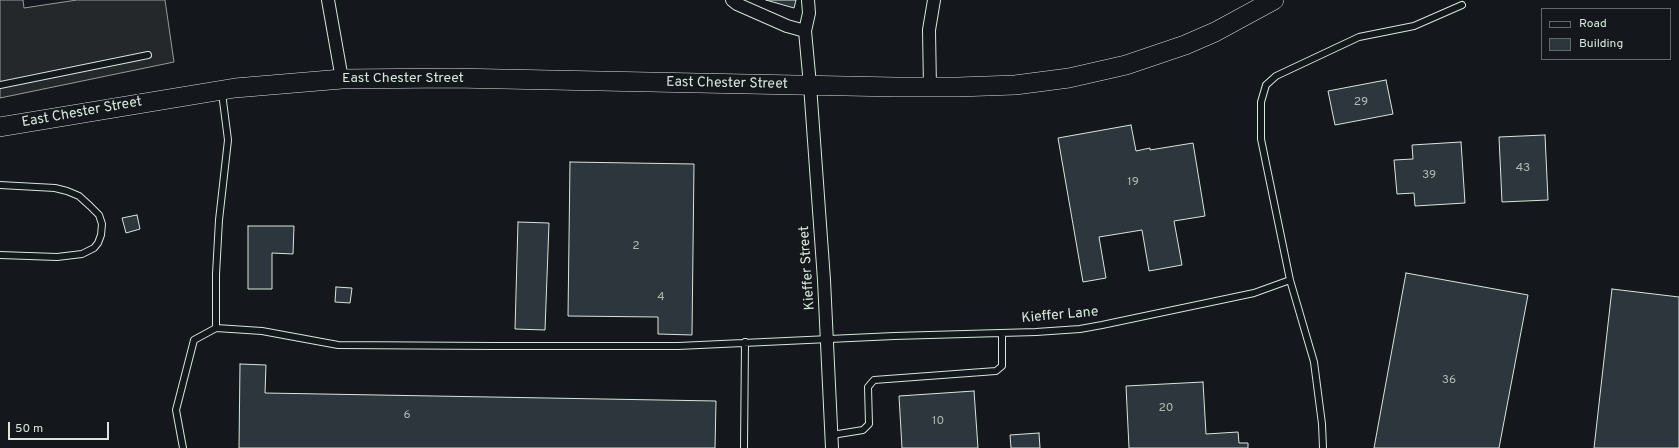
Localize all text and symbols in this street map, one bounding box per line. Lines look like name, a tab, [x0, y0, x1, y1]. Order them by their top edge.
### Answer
legend	[1541, 8, 1671, 60]
text: Road	[1579, 16, 1607, 32]
text: Building	[1579, 36, 1623, 52]
street label: East Chester Street	[342, 71, 464, 87]
street label: East Chester Street	[666, 75, 788, 93]
street label: East Chester Street	[21, 94, 143, 132]
house number: 29	[1354, 96, 1368, 110]
house number: 43	[1516, 162, 1530, 176]
house number: 39	[1422, 169, 1436, 183]
house number: 19	[1127, 176, 1139, 190]
street label: Kieffer Street	[797, 225, 819, 311]
house number: 2	[632, 240, 640, 254]
house number: 4	[657, 291, 665, 305]
street label: Kieffer Lane	[1021, 304, 1099, 328]
house number: 36	[1442, 374, 1456, 388]
house number: 20	[1158, 402, 1174, 416]
house number: 6	[403, 409, 411, 423]
scale bar	[10, 414, 111, 440]
house number: 10	[932, 415, 944, 429]
text: 50 m	[15, 421, 43, 437]

